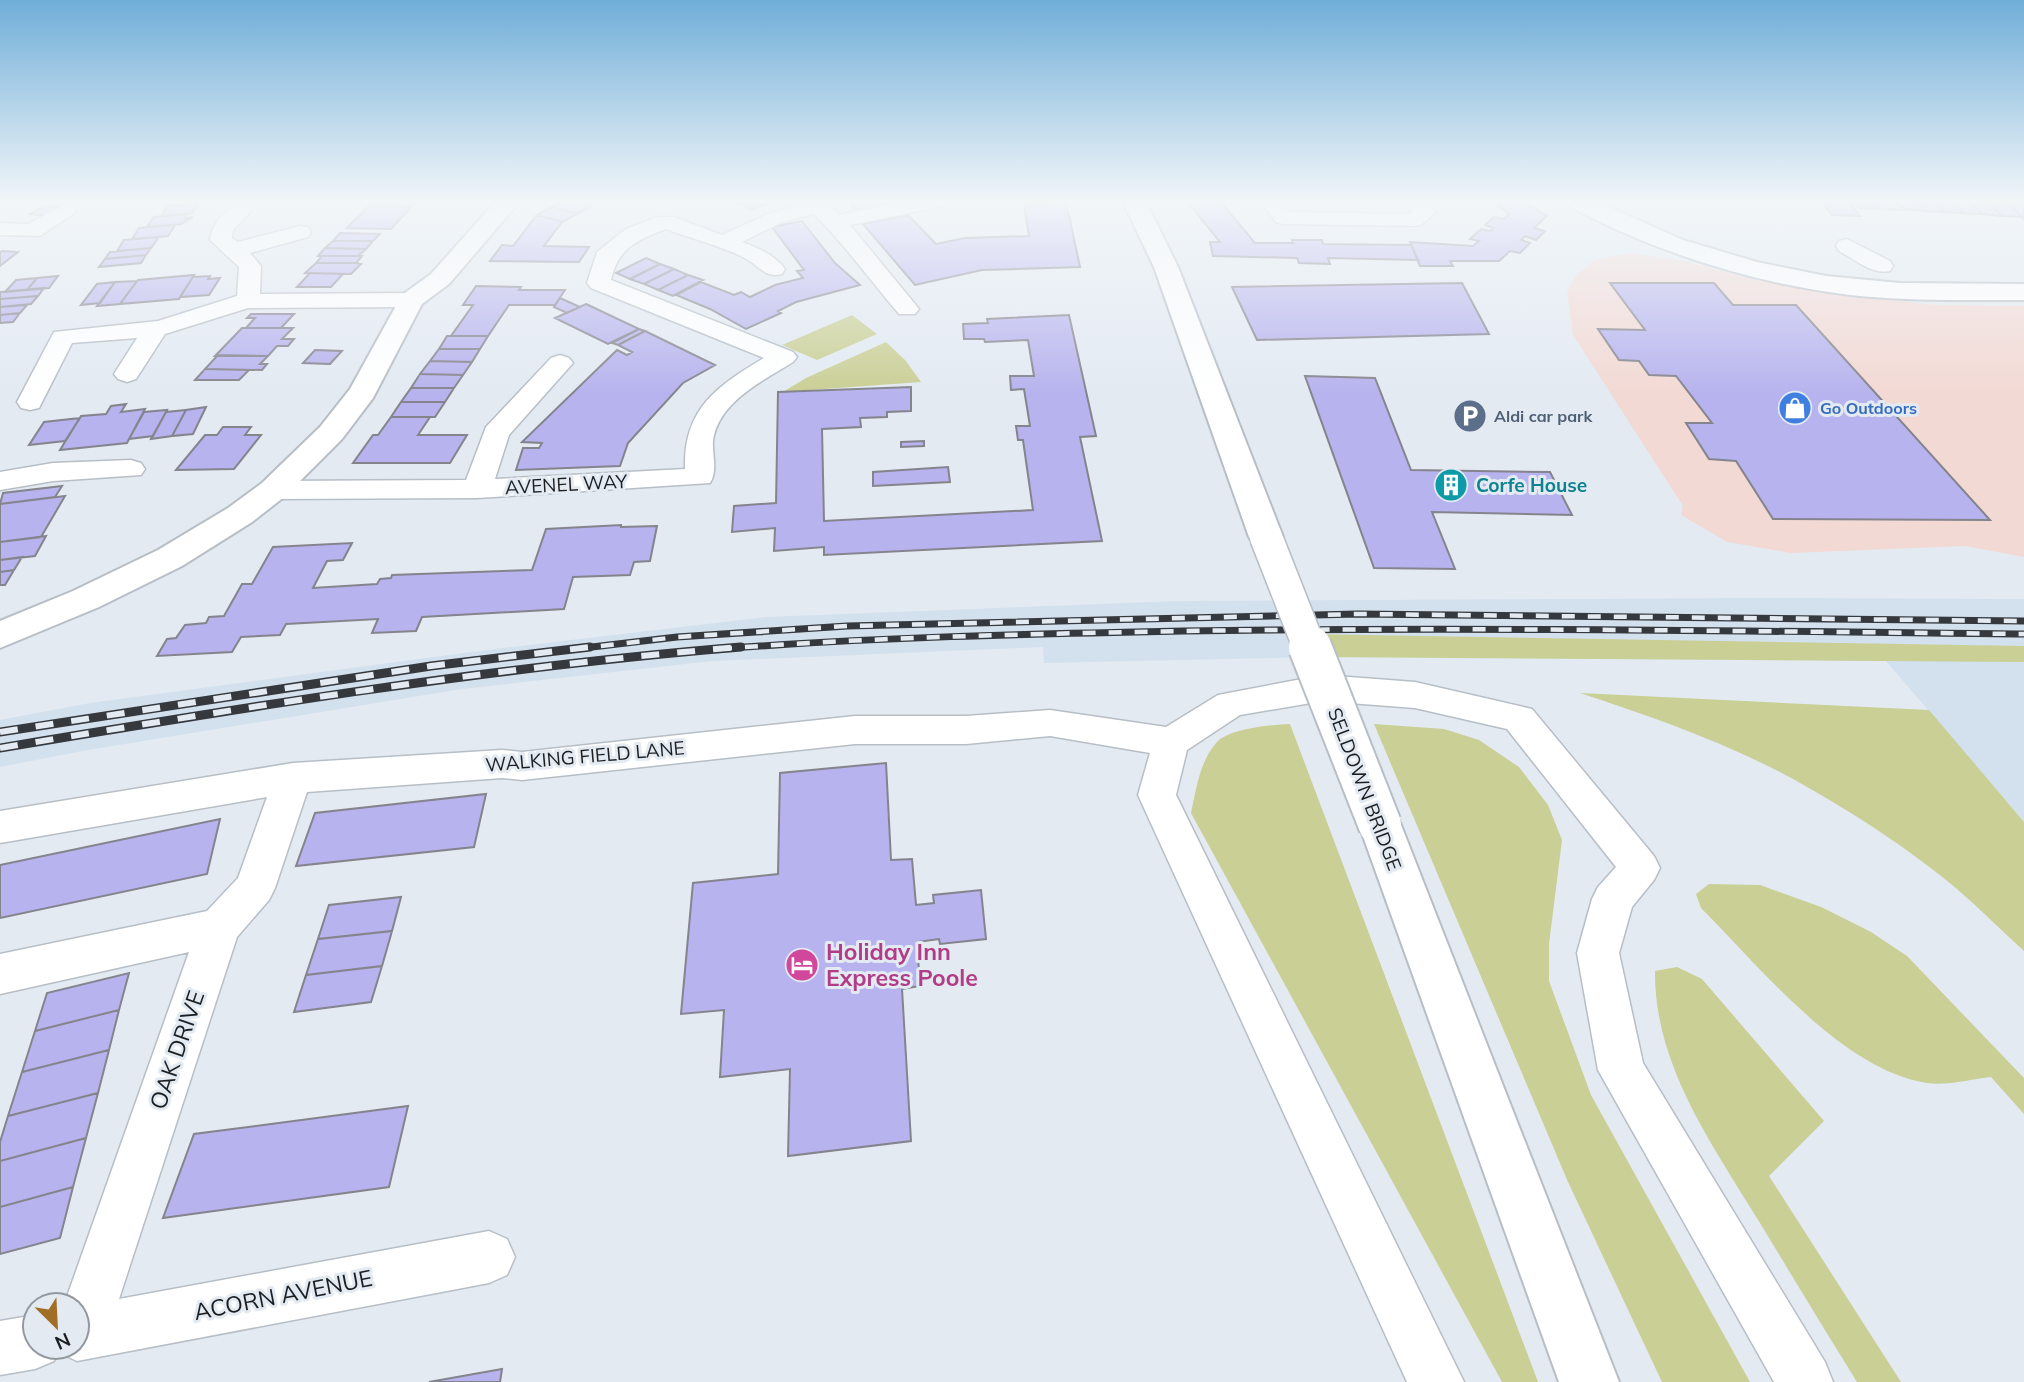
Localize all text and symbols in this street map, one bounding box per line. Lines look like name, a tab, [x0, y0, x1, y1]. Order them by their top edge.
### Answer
shop icon: Go Outdoors	[1776, 389, 1814, 427]
parking icon: Aldi car park	[1451, 397, 1489, 435]
place label: Go Outdoors	[1820, 398, 1917, 418]
place label: Aldi car park	[1494, 406, 1593, 426]
building icon: Corfe House	[1432, 466, 1470, 504]
street label: AVENEL WAY	[504, 469, 628, 499]
place label: Corfe House	[1476, 473, 1587, 497]
street label: SELDOWN BRIDGE	[1323, 704, 1407, 874]
street label: WALKING FIELD LANE	[484, 735, 686, 777]
place label: Holiday Inn Express Poole	[826, 937, 978, 992]
hotel icon: Holiday Inn Express Poole	[783, 946, 821, 984]
street label: OAK DRIVE	[143, 987, 210, 1113]
street label: ACORN AVENUE	[191, 1263, 375, 1326]
north arrow	[21, 1291, 91, 1361]
text: N	[51, 1328, 74, 1355]

